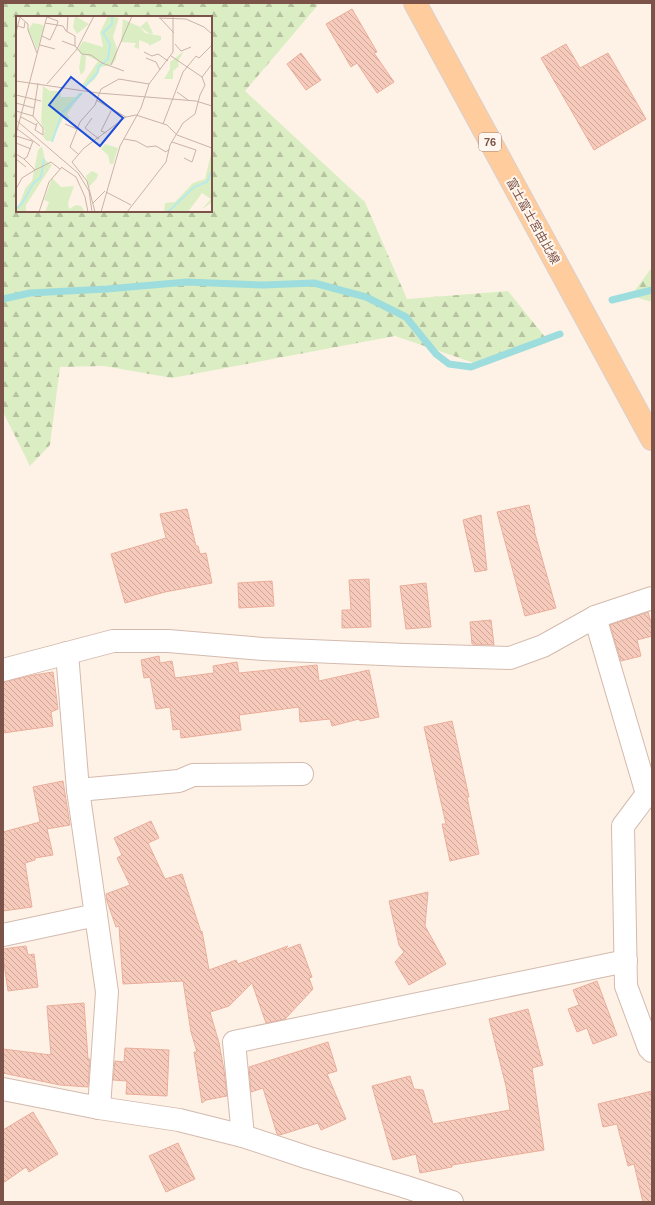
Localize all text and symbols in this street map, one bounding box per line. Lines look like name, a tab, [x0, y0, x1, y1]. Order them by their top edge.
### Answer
inset map	[16, 16, 212, 212]
road number: 76	[479, 133, 501, 151]
street label: 富士富士宮由比線	[504, 176, 562, 266]

